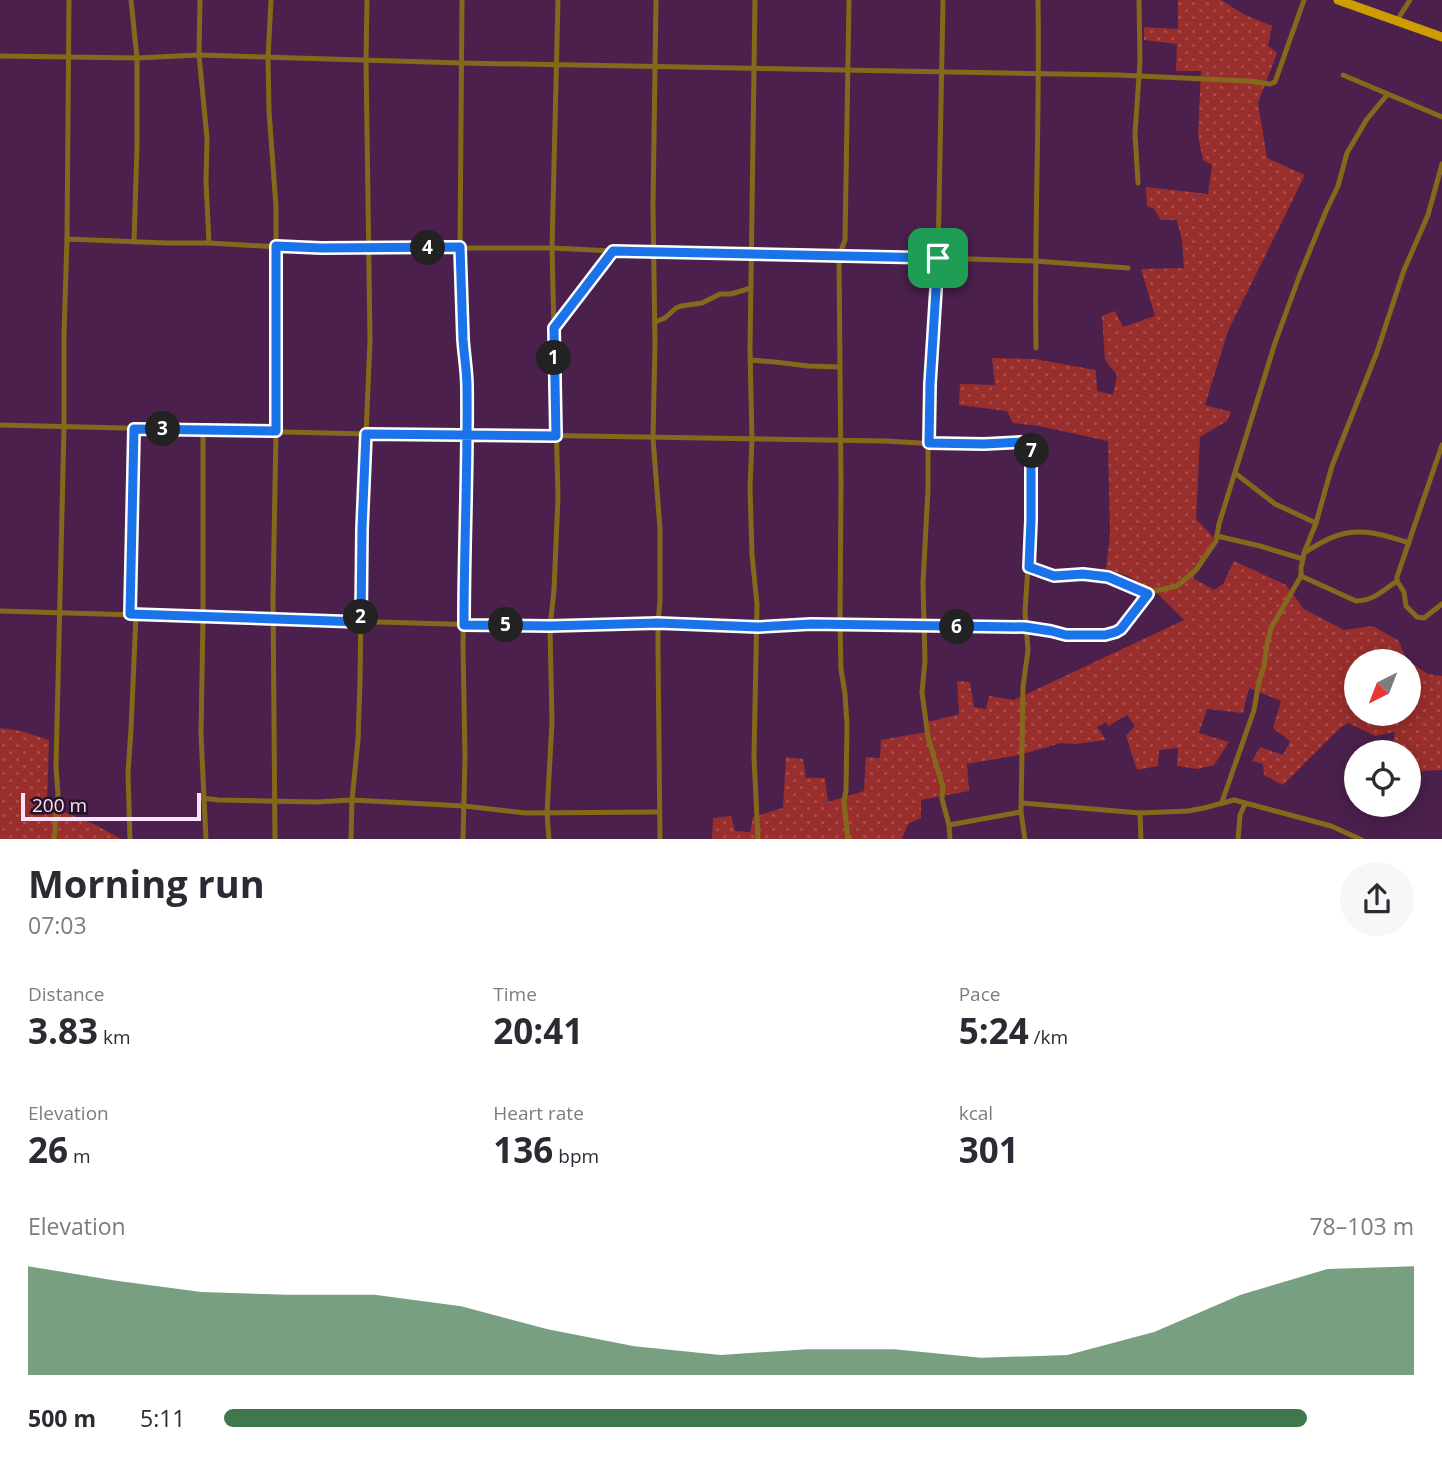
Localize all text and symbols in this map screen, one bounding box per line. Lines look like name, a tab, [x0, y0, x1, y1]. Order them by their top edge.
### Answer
pin	[908, 228, 968, 288]
pin: 4	[410, 230, 446, 266]
text: 4	[422, 234, 433, 260]
icon: arrive	[919, 239, 957, 277]
pin: 1	[536, 340, 572, 376]
text: 1	[548, 344, 559, 370]
pin: 3	[146, 412, 180, 446]
text: 3	[157, 415, 168, 441]
pin: 7	[1014, 434, 1050, 468]
text: 7	[1026, 437, 1037, 463]
pin: 2	[344, 600, 378, 634]
text: 2	[355, 603, 366, 629]
pin: 5	[489, 608, 524, 642]
pin: 6	[940, 610, 974, 644]
text: 5	[500, 611, 511, 637]
text: 6	[951, 613, 962, 639]
north arrow	[1344, 649, 1421, 726]
map controls	[1344, 649, 1421, 817]
button: locate	[1344, 740, 1421, 817]
scale bar	[21, 790, 201, 822]
text: 200 m	[32, 792, 87, 818]
text: Morning run	[28, 857, 265, 909]
button: share	[1340, 862, 1414, 936]
text: 07:03	[28, 909, 87, 941]
text: Distance	[28, 981, 104, 1007]
text: Time	[493, 981, 537, 1007]
text: Pace	[959, 981, 1000, 1007]
text: 3.83	[28, 1007, 98, 1054]
text: 20:41	[493, 1007, 583, 1054]
text: 5:24	[959, 1007, 1029, 1054]
text: km	[98, 1024, 131, 1050]
text: /km	[1029, 1024, 1068, 1050]
text: Elevation	[28, 1100, 109, 1126]
text: Heart rate	[493, 1100, 584, 1126]
text: kcal	[959, 1100, 993, 1126]
text: 26	[28, 1126, 68, 1173]
text: 136	[493, 1126, 553, 1173]
text: 301	[959, 1126, 1019, 1173]
text: m	[68, 1143, 91, 1169]
text: bpm	[553, 1143, 599, 1169]
text: Elevation	[28, 1210, 126, 1242]
text: 78–103 m	[1309, 1210, 1414, 1242]
text: 500 m	[28, 1402, 96, 1434]
text: 5:11	[140, 1402, 186, 1434]

